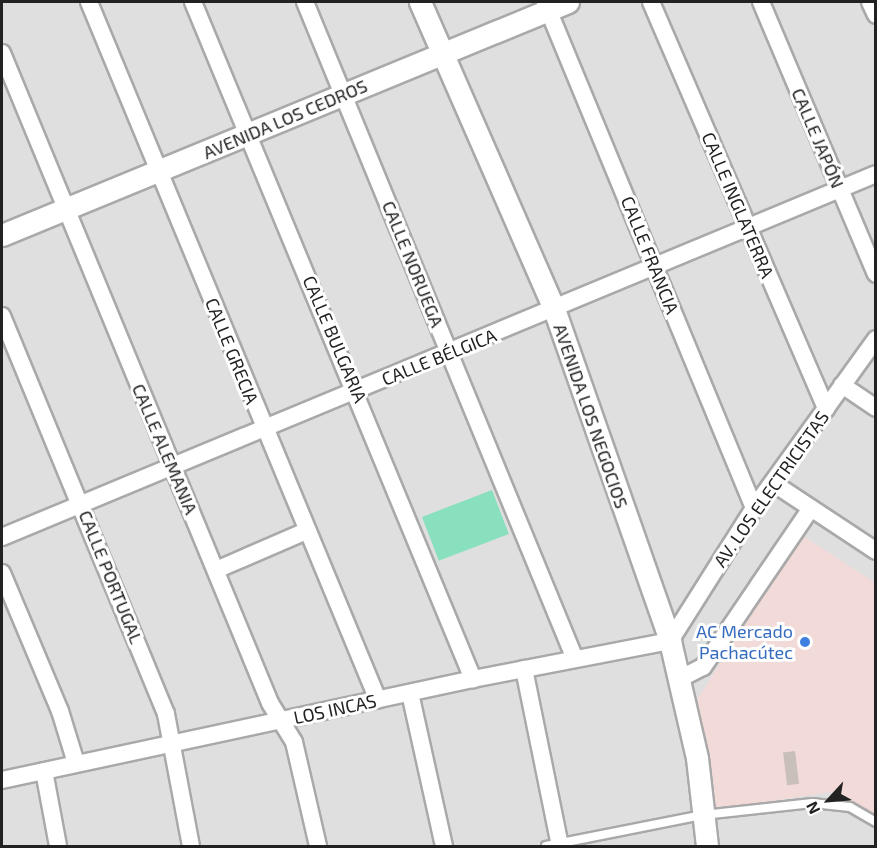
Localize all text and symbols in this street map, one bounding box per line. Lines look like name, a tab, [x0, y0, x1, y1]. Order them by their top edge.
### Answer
street label: AVENIDA LOS CEDROS	[199, 75, 371, 163]
street label: CALLE JAPÓN	[787, 85, 849, 191]
street label: CALLE INGLATERRA	[698, 129, 778, 281]
street label: CALLE FRANCIA	[617, 193, 683, 317]
street label: CALLE NORUEGA	[378, 198, 448, 330]
street label: CALLE BULGARIA	[299, 272, 371, 406]
street label: CALLE GRECIA	[201, 295, 263, 407]
street label: AVENIDA LOS NEGOCIOS	[549, 321, 633, 511]
street label: CALLE BÉLGICA	[379, 324, 499, 390]
street label: CALLE ALEMANIA	[128, 380, 202, 518]
street label: AV. LOS ELECTRICISTAS	[709, 407, 833, 571]
street label: CALLE PORTUGAL	[74, 507, 148, 647]
place label: AC Mercado Pachacútec	[696, 621, 793, 664]
marker: AC Mercado Pachacútec	[798, 635, 812, 649]
street label: LOS INCAS	[292, 690, 378, 728]
north arrow	[799, 770, 859, 830]
text: N	[801, 799, 823, 817]

